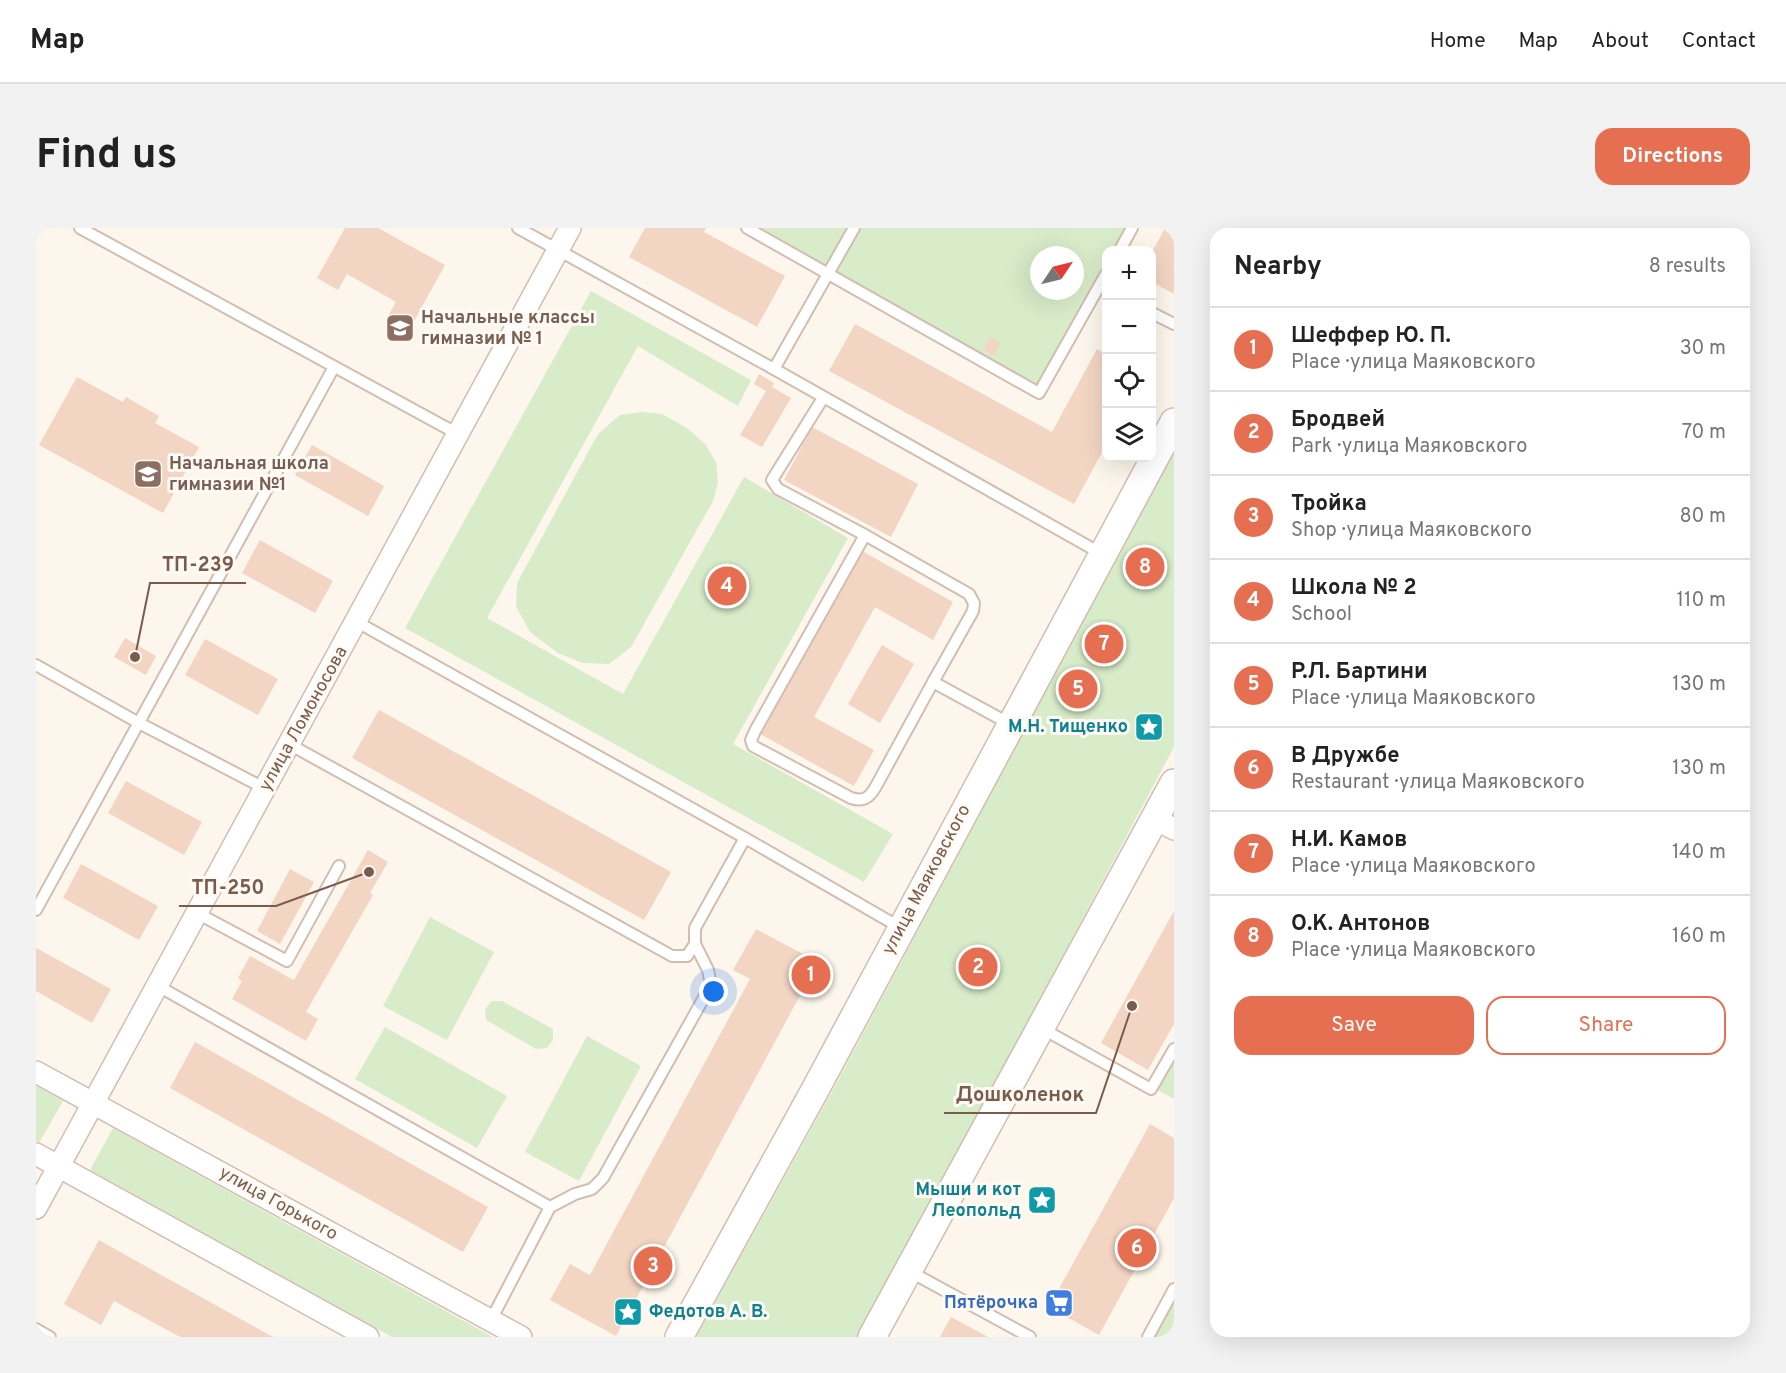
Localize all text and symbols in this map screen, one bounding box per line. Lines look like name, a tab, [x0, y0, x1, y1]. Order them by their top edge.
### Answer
text: Map	[30, 23, 85, 59]
text: Home	[1430, 28, 1486, 55]
text: Map	[1519, 28, 1558, 55]
text: About	[1591, 28, 1649, 55]
text: Contact	[1682, 28, 1756, 55]
button: Directions	[1595, 128, 1750, 185]
text: Find us	[36, 130, 177, 183]
north arrow	[1030, 246, 1084, 300]
map controls	[1102, 246, 1156, 462]
button: +	[1102, 246, 1156, 300]
text: Nearby	[1234, 251, 1322, 284]
text: 8 results	[1649, 254, 1726, 280]
button: −	[1102, 300, 1156, 354]
place label: Начальные классы гимназии № 1	[421, 307, 595, 351]
school or university icon: Начальные классы гимназии № 1	[384, 312, 416, 344]
text: Шеффер Ю. П.	[1291, 323, 1451, 350]
text: 1	[1250, 336, 1258, 362]
text: 30 m	[1680, 336, 1726, 362]
text: Place · улица Маяковского	[1291, 350, 1536, 376]
button: locate	[1102, 354, 1156, 408]
text: Бродвей	[1291, 407, 1385, 434]
button: layers	[1102, 408, 1156, 462]
text: 2	[1247, 420, 1260, 446]
text: 70 m	[1682, 420, 1726, 446]
text: Park · улица Маяковского	[1291, 434, 1527, 460]
place label: Начальная школа гимназии №1	[169, 453, 329, 497]
school or university icon: Начальная школа гимназии №1	[132, 458, 164, 490]
text: Тройка	[1291, 491, 1367, 518]
text: 3	[1248, 504, 1260, 530]
text: 80 m	[1680, 504, 1726, 530]
text: Shop · улица Маяковского	[1291, 518, 1532, 544]
pin: 8	[1126, 544, 1164, 590]
callout: ТП-239	[150, 545, 246, 583]
text: ТП-239	[162, 553, 234, 579]
pin: 4	[708, 564, 746, 608]
text: Школа № 2	[1291, 575, 1417, 602]
text: 4	[1247, 588, 1260, 614]
text: 110 m	[1677, 588, 1726, 614]
text: School	[1291, 602, 1352, 628]
pin: 7	[1084, 622, 1124, 666]
street label: улица Ломоносова	[255, 642, 353, 796]
text: Р.Л. Бартини	[1291, 659, 1428, 686]
pin: 5	[1058, 666, 1098, 712]
text: 5	[1247, 672, 1260, 698]
text: 130 m	[1672, 672, 1726, 698]
text: Place · улица Маяковского	[1291, 686, 1536, 712]
place icon: М.Н. Тищенко	[1133, 711, 1165, 743]
place label: М.Н. Тищенко	[1008, 716, 1128, 739]
text: В Дружбе	[1291, 743, 1399, 770]
text: 6	[1247, 756, 1260, 782]
text: 130 m	[1672, 756, 1726, 782]
text: Restaurant · улица Маяковского	[1291, 770, 1585, 796]
street label: улица Маяковского	[878, 801, 976, 959]
text: Н.И. Камов	[1291, 827, 1407, 854]
text: 7	[1248, 840, 1259, 866]
text: 140 m	[1672, 840, 1726, 866]
text: Place · улица Маяковского	[1291, 854, 1536, 880]
callout: ТП-250	[179, 868, 276, 906]
text: ТП-250	[192, 876, 264, 902]
text: О.К. Антонов	[1291, 911, 1430, 938]
text: 8	[1247, 924, 1260, 950]
text: 160 m	[1672, 924, 1726, 950]
text: Place · улица Маяковского	[1291, 938, 1536, 964]
pin: 2	[958, 944, 998, 990]
pin: 1	[792, 952, 830, 998]
your location	[699, 977, 728, 1006]
button: Save	[1234, 996, 1474, 1055]
button: Share	[1486, 996, 1726, 1055]
callout: Дошколенок	[944, 1075, 1096, 1113]
text: Дошколенок	[956, 1083, 1084, 1109]
street label: улица Горького	[214, 1162, 342, 1246]
place label: Мыши и кот Леопольд	[915, 1179, 1022, 1223]
place icon: Мыши и кот Леопольд	[1026, 1184, 1058, 1216]
pin: 6	[1118, 1226, 1156, 1270]
pin: 3	[634, 1244, 672, 1288]
supermarket icon: Пятёрочка	[1043, 1287, 1075, 1319]
place label: Пятёрочка	[944, 1292, 1038, 1315]
place icon: Федотов А. В.	[612, 1296, 644, 1328]
place label: Федотов А. В.	[649, 1301, 767, 1324]

